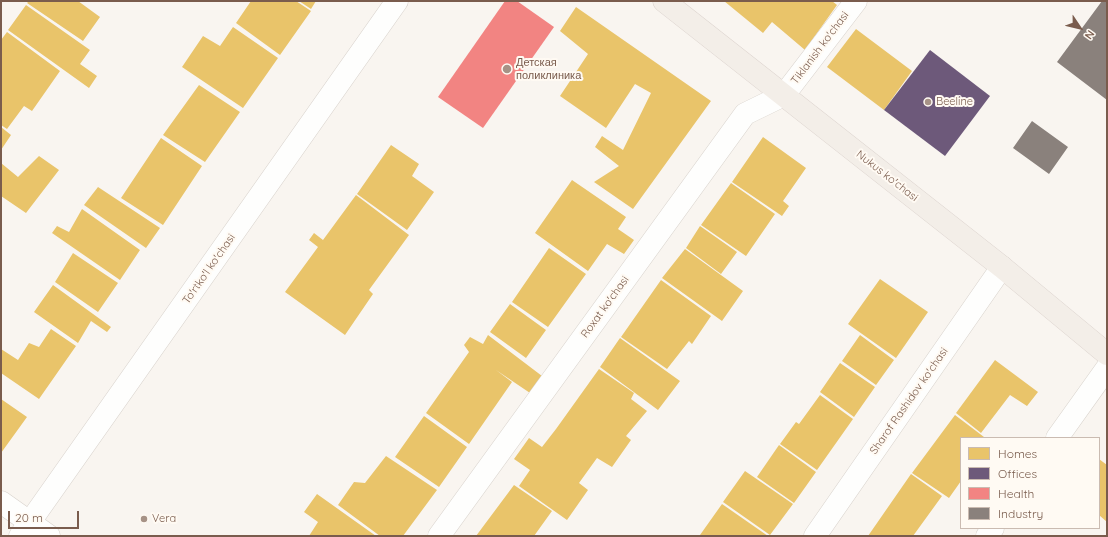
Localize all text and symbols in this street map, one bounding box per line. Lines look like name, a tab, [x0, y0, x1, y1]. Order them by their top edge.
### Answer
north arrow	[1060, 8, 1100, 48]
street label: Tiklanish ko'chasi	[788, 9, 852, 87]
text: N	[1082, 28, 1098, 42]
place label: Детская поликлиника	[516, 56, 581, 82]
marker: Детская поликлиника	[501, 63, 513, 75]
place label: Beeline	[936, 95, 973, 109]
marker: Beeline	[923, 97, 933, 107]
street label: Nukus ko'chasi	[853, 148, 921, 204]
street label: To'rtko'l ko'chasi	[180, 231, 238, 307]
street label: Roxat ko'chasi	[578, 274, 632, 340]
street label: Sharof Rashidov ko'chasi	[867, 345, 951, 457]
legend	[960, 437, 1100, 529]
text: Homes	[998, 446, 1037, 461]
text: Offices	[998, 466, 1037, 481]
text: Health	[998, 486, 1034, 501]
scale bar	[10, 503, 81, 529]
text: Industry	[998, 506, 1043, 521]
text: 20 m	[15, 510, 43, 525]
place label: Vera	[152, 512, 176, 526]
marker: Vera	[139, 514, 149, 524]

